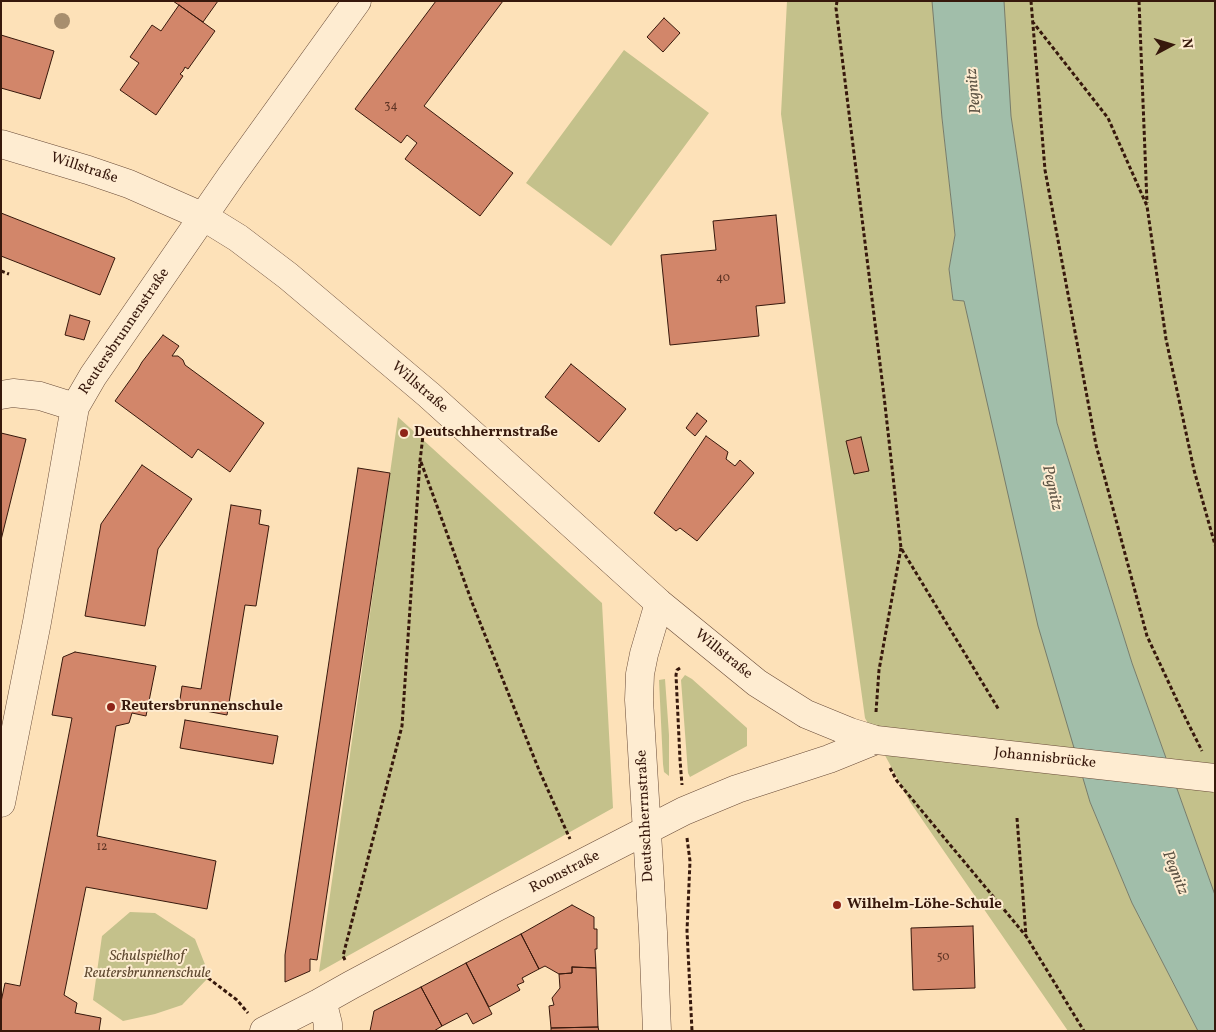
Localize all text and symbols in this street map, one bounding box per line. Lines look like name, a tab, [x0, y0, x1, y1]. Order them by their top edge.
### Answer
north arrow	[1146, 20, 1196, 70]
text: N	[1176, 37, 1196, 49]
water label: Pegnitz	[963, 67, 987, 115]
house number: 34	[384, 100, 398, 114]
street label: Willstraße	[48, 150, 120, 188]
street label: Reutersbrunnenstraße	[76, 265, 174, 399]
house number: 40	[716, 272, 730, 286]
street label: Willstraße	[387, 358, 451, 418]
place label: Deutschherrnstraße	[414, 424, 558, 442]
marker: Deutschherrnstraße	[398, 427, 410, 439]
water label: Pegnitz	[1036, 464, 1066, 512]
street label: Willstraße	[690, 626, 756, 684]
place label: Reutersbrunnenschule	[121, 698, 283, 716]
marker: Reutersbrunnenschule	[105, 701, 117, 713]
street label: Johannisbrücke	[993, 745, 1097, 773]
street label: Deutschherrnstraße	[634, 749, 658, 883]
house number: 12	[96, 841, 108, 855]
street label: Roonstraße	[527, 848, 603, 898]
water label: Pegnitz	[1157, 848, 1191, 898]
place label: Wilhelm-Löhe-Schule	[847, 896, 1002, 914]
marker: Wilhelm-Löhe-Schule	[831, 899, 843, 911]
park label: Schulspielhof Reutersbrunnenschule	[83, 948, 211, 983]
house number: 50	[937, 951, 949, 965]

